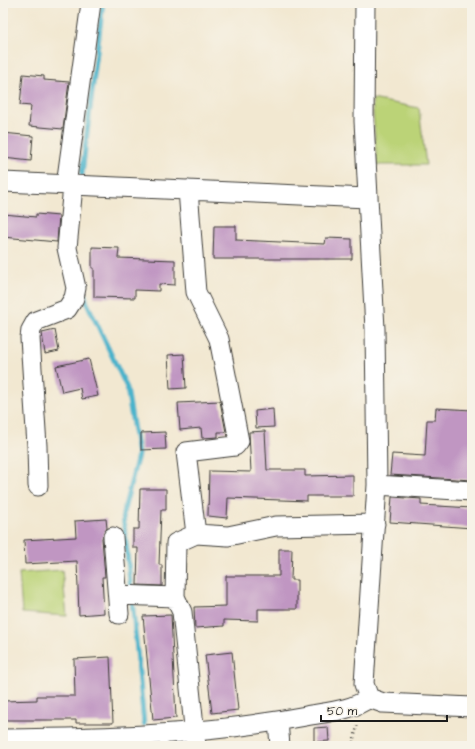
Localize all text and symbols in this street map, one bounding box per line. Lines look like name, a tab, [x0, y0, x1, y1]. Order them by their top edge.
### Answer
scale bar	[321, 697, 447, 723]
text: 50 m	[327, 703, 358, 720]

